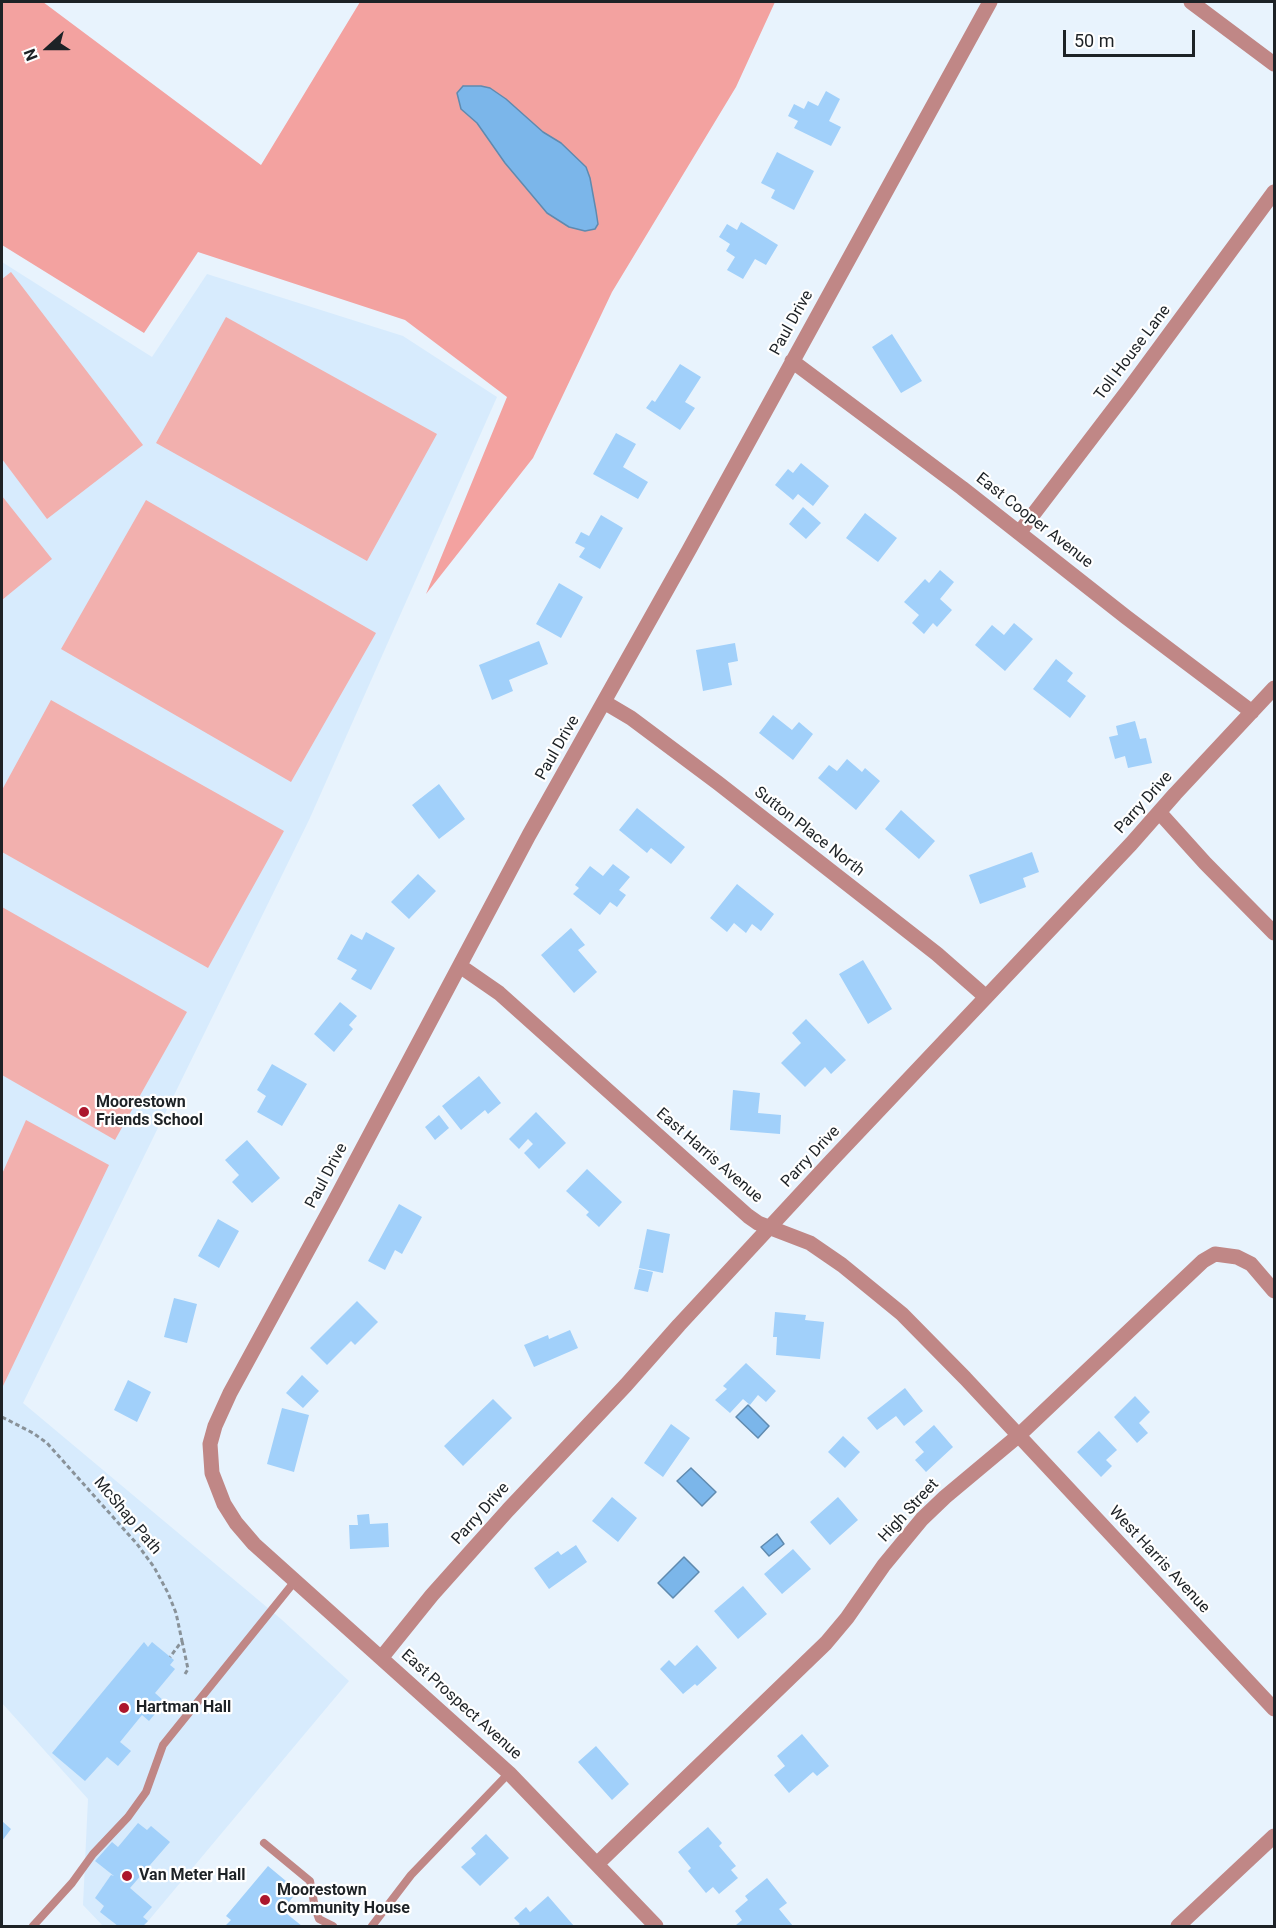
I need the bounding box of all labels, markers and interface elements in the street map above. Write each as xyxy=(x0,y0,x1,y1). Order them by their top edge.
north arrow xyxy=(18,18,78,78)
scale bar xyxy=(1066,18,1198,56)
text: 50 m xyxy=(1074,30,1114,51)
text: N xyxy=(20,46,42,63)
street label: Paul Drive xyxy=(766,287,818,359)
street label: Toll House Lane xyxy=(1091,302,1175,404)
street label: East Cooper Avenue xyxy=(972,469,1096,573)
street label: Paul Drive xyxy=(532,712,584,784)
street label: Parry Drive xyxy=(1111,768,1177,838)
street label: Sutton Place North xyxy=(750,783,868,881)
place label: Moorestown Friends School xyxy=(96,1093,203,1131)
marker: Moorestown Friends School xyxy=(77,1105,91,1119)
street label: East Harris Avenue xyxy=(652,1105,766,1207)
street label: Parry Drive xyxy=(778,1122,844,1192)
street label: Paul Drive xyxy=(302,1140,352,1212)
street label: McShap Path xyxy=(89,1473,165,1559)
street label: High Street xyxy=(875,1475,943,1547)
street label: Parry Drive xyxy=(448,1479,514,1549)
street label: West Harris Avenue xyxy=(1104,1503,1214,1617)
street label: East Prospect Avenue xyxy=(397,1646,525,1764)
place label: Hartman Hall xyxy=(136,1698,231,1718)
marker: Hartman Hall xyxy=(117,1701,131,1715)
place label: Van Meter Hall xyxy=(139,1866,245,1886)
marker: Van Meter Hall xyxy=(120,1869,134,1883)
place label: Moorestown Community House xyxy=(277,1881,410,1919)
marker: Moorestown Community House xyxy=(258,1893,272,1907)

